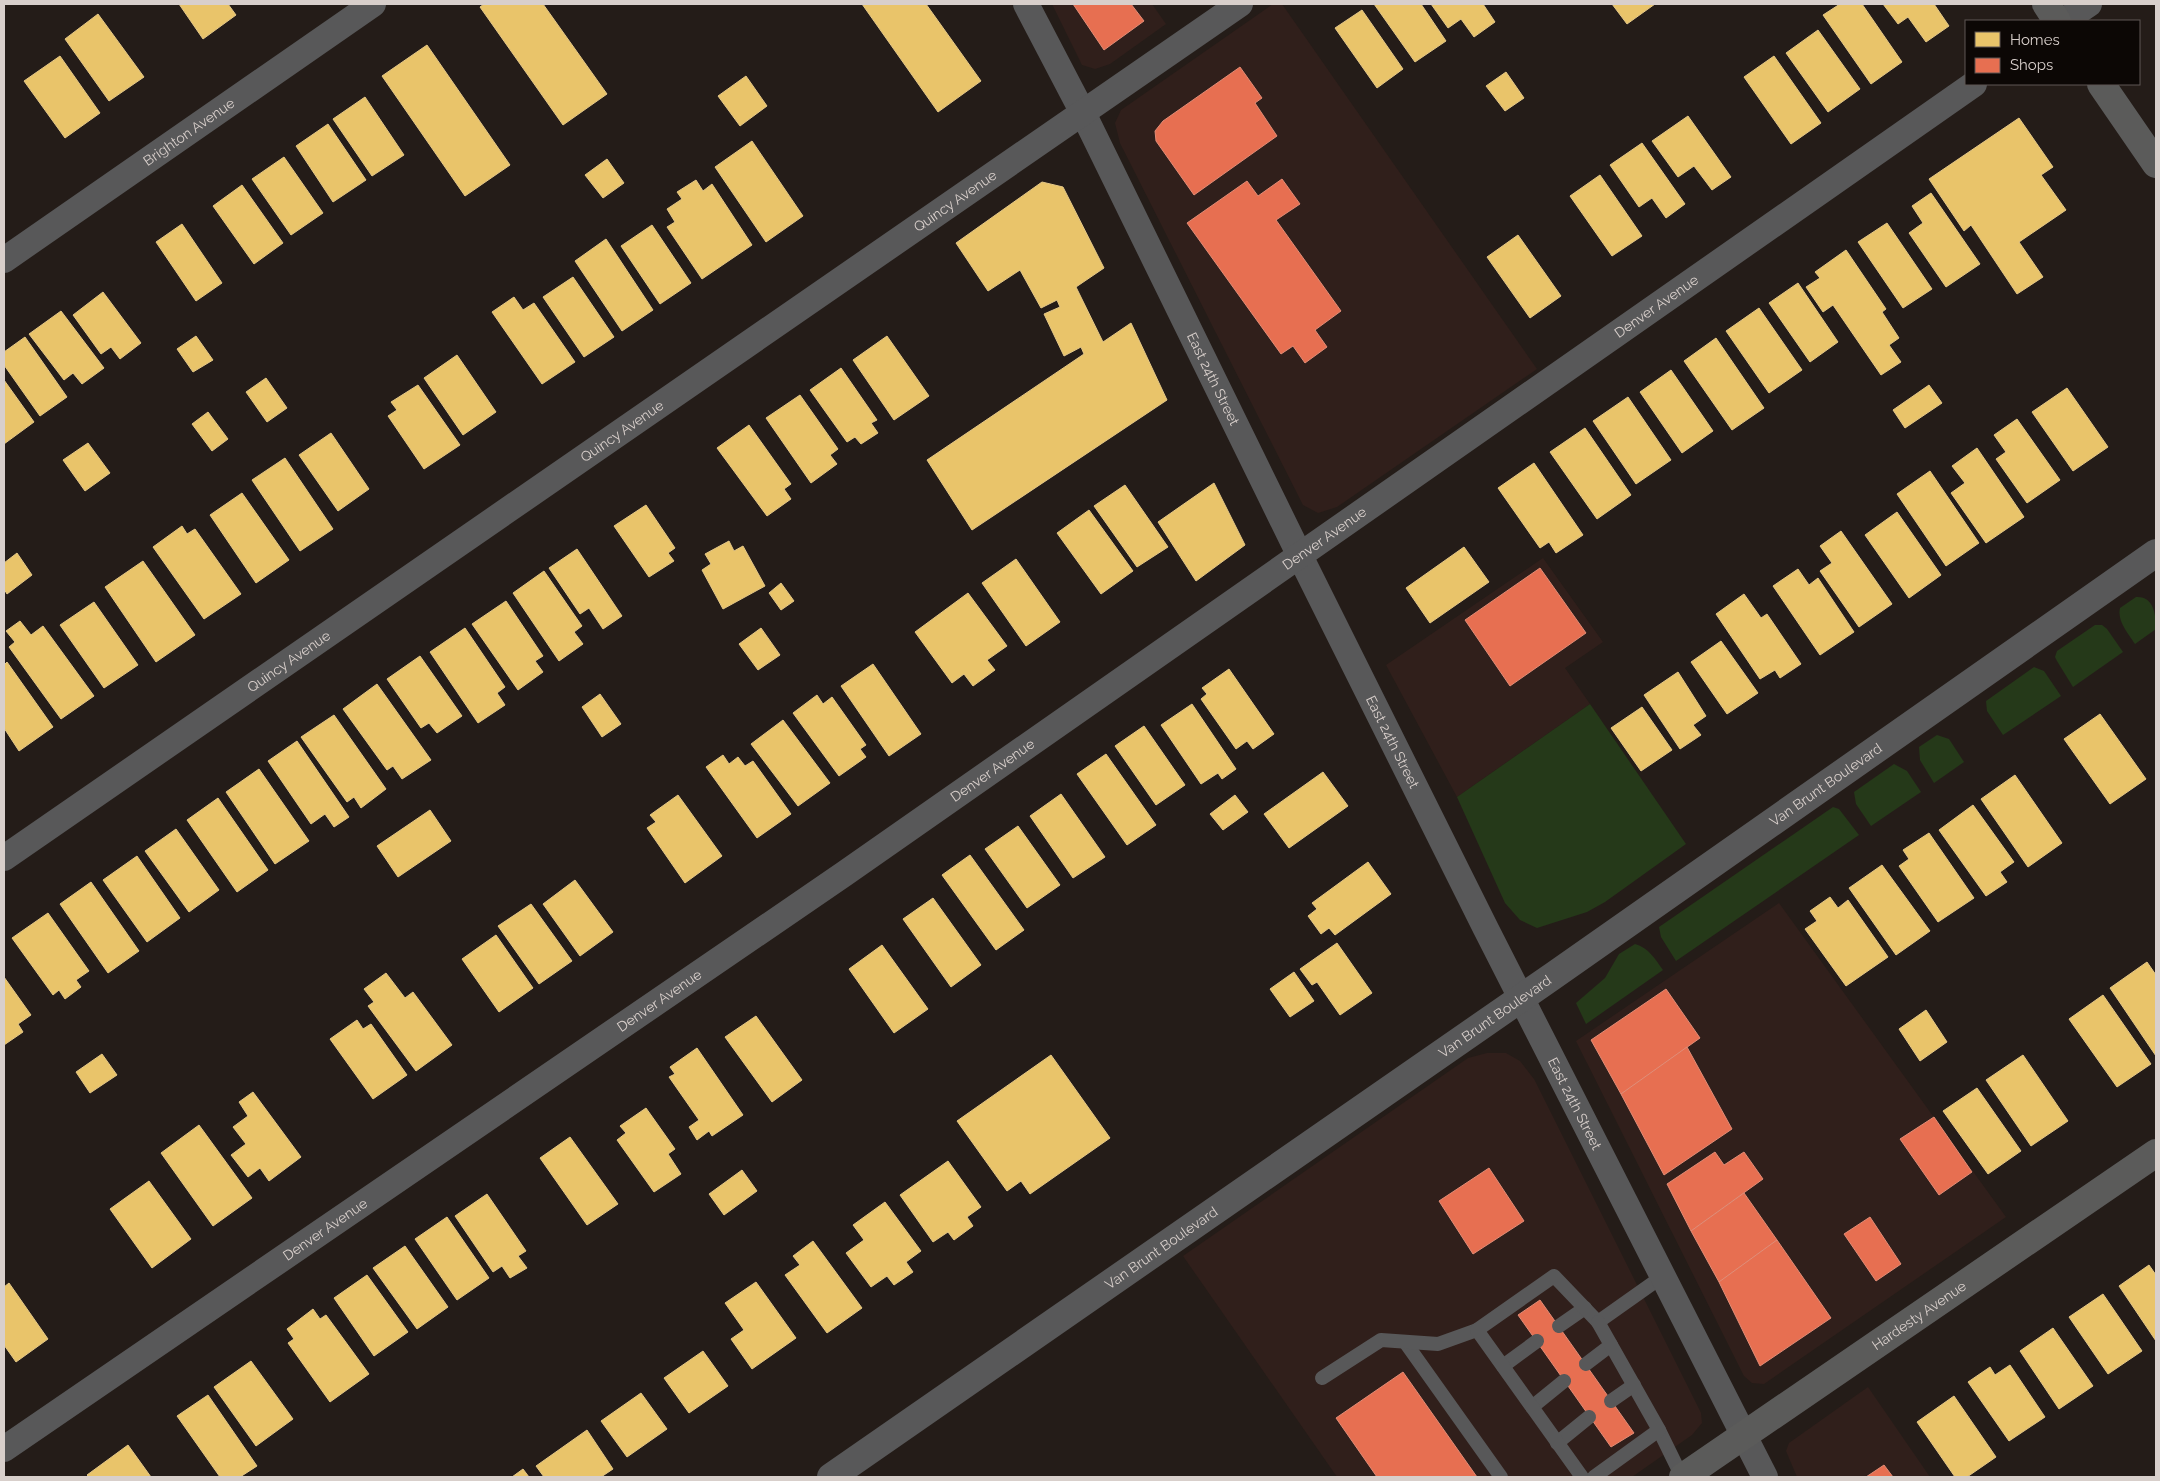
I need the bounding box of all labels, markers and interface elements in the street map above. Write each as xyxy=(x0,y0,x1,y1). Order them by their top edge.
legend xyxy=(1965,20,2140,85)
text: Homes xyxy=(2010,31,2060,49)
text: Shops xyxy=(2010,56,2053,74)
street label: Brighton Avenue xyxy=(140,95,238,169)
street label: Quincy Avenue xyxy=(911,167,1000,235)
street label: Denver Avenue xyxy=(1611,271,1701,341)
street label: East 24th Street xyxy=(1184,330,1243,428)
street label: Quincy Avenue xyxy=(577,397,666,465)
street label: Denver Avenue xyxy=(1279,503,1369,573)
street label: Quincy Avenue xyxy=(244,627,333,696)
street label: East 24th Street xyxy=(1363,693,1423,791)
street label: Denver Avenue xyxy=(947,735,1037,805)
street label: Van Brunt Boulevard xyxy=(1767,740,1885,829)
street label: Denver Avenue xyxy=(614,966,704,1035)
street label: Van Brunt Boulevard xyxy=(1436,972,1554,1061)
street label: East 24th Street xyxy=(1545,1055,1605,1153)
street label: Denver Avenue xyxy=(280,1195,370,1264)
street label: Van Brunt Boulevard xyxy=(1102,1203,1221,1292)
street label: Hardesty Avenue xyxy=(1869,1278,1969,1353)

